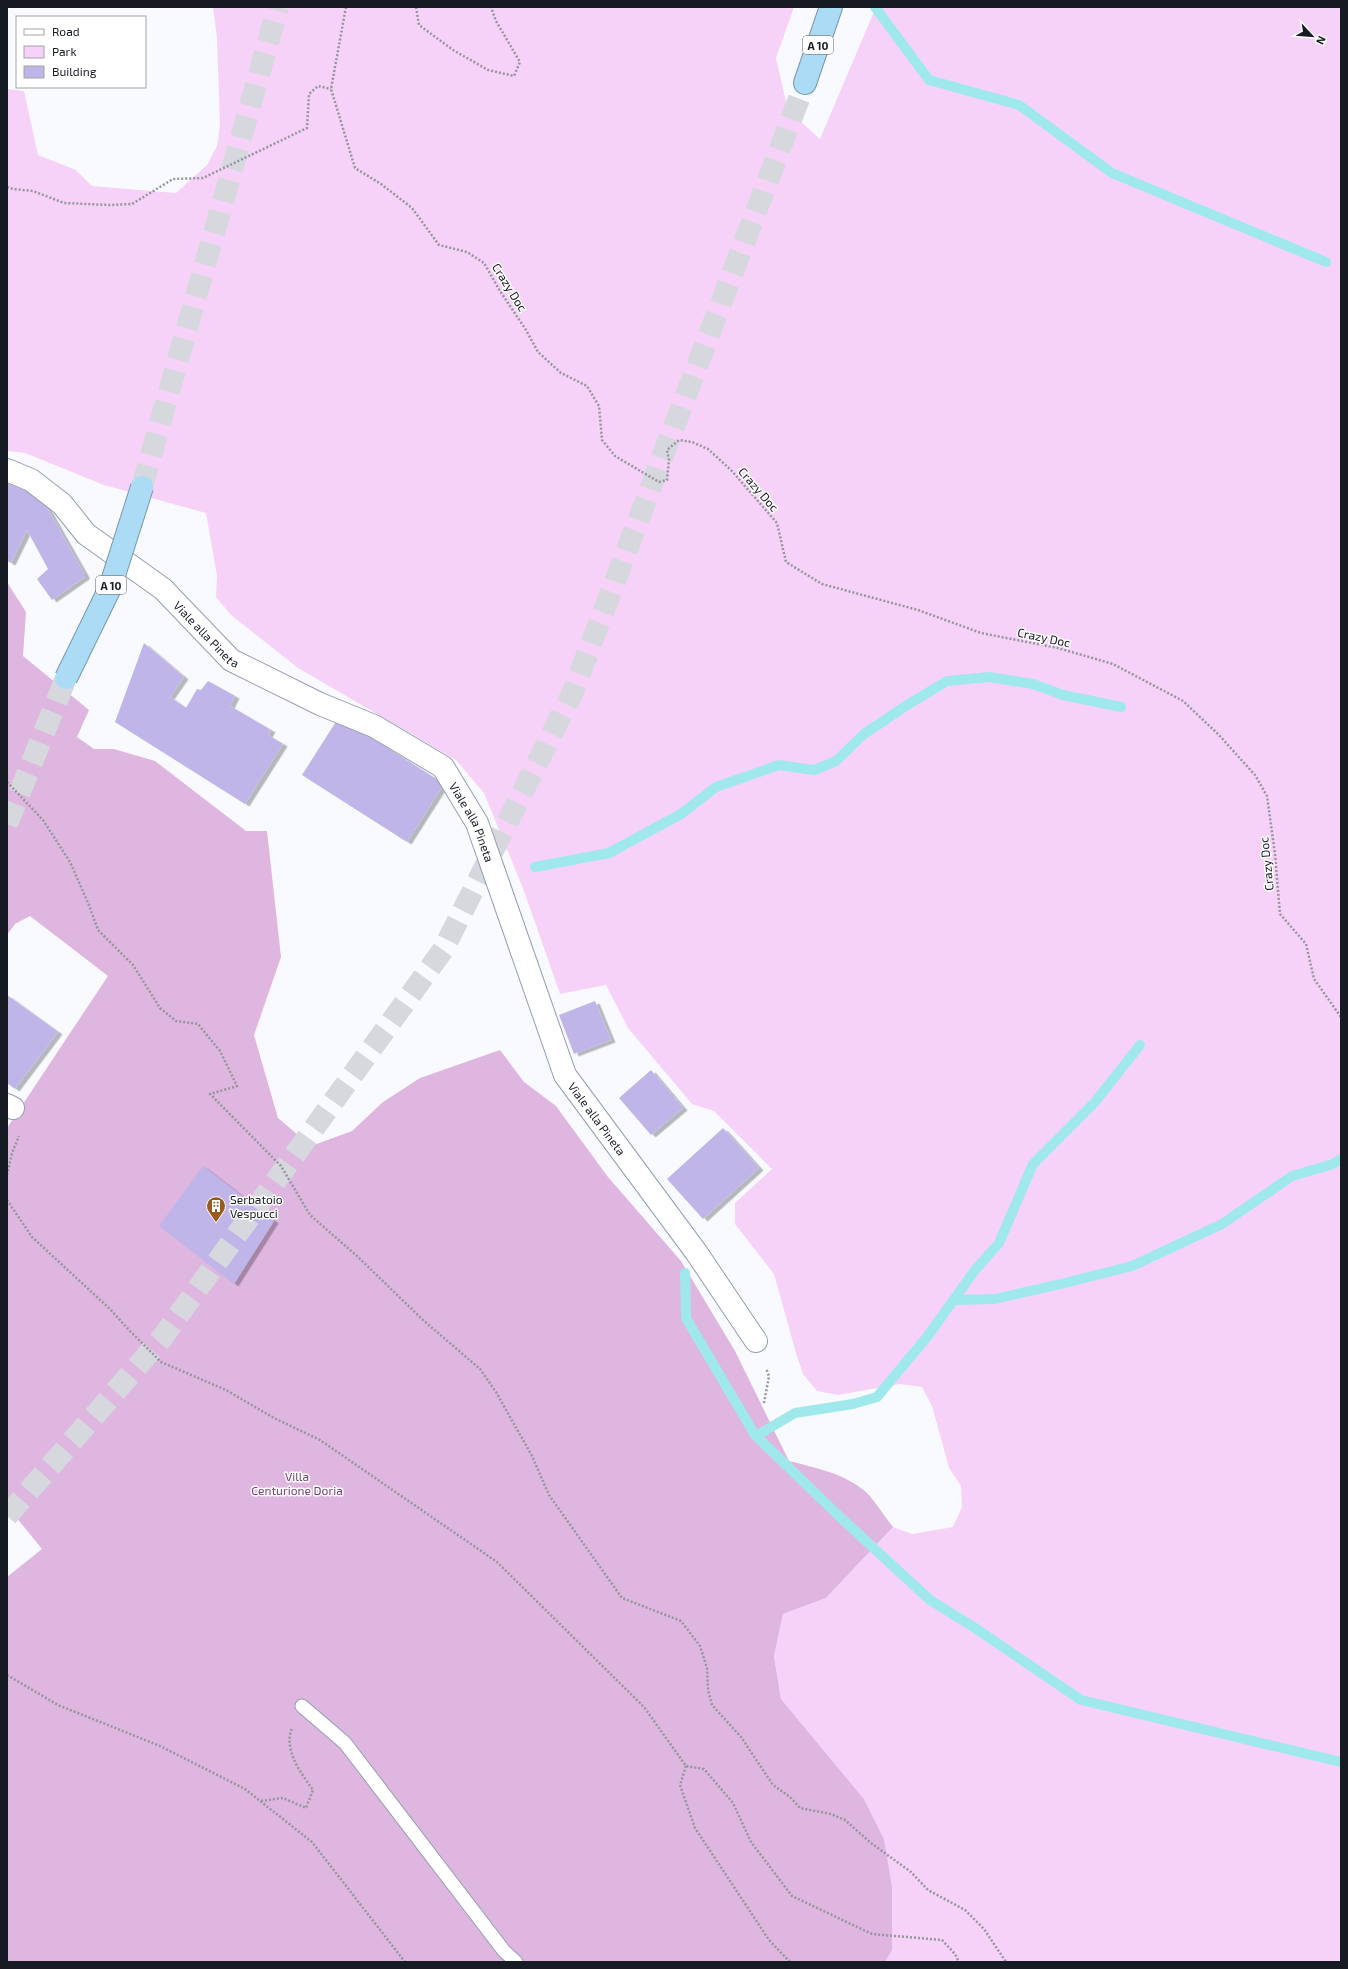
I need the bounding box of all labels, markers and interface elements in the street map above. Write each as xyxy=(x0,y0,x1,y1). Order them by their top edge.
legend xyxy=(16,16,146,88)
north arrow xyxy=(1292,16,1332,56)
text: Road xyxy=(52,24,80,38)
text: N xyxy=(1314,34,1329,47)
road number: A 10 xyxy=(803,36,833,54)
text: Park xyxy=(52,44,77,58)
text: Building xyxy=(52,64,97,78)
street label: Crazy Doc xyxy=(490,260,530,314)
street label: Crazy Doc xyxy=(736,464,782,514)
road number: A 10 xyxy=(96,576,126,594)
street label: Viale alla Pineta xyxy=(171,598,241,670)
street label: Crazy Doc xyxy=(1016,625,1072,649)
street label: Viale alla Pineta xyxy=(447,780,497,864)
street label: Crazy Doc xyxy=(1256,836,1276,891)
street label: Viale alla Pineta xyxy=(566,1079,629,1158)
place label: Serbatoio Vespucci xyxy=(230,1192,283,1220)
building icon: Serbatoio Vespucci xyxy=(205,1195,227,1223)
park label: Villa Centurione Doria xyxy=(251,1469,343,1497)

